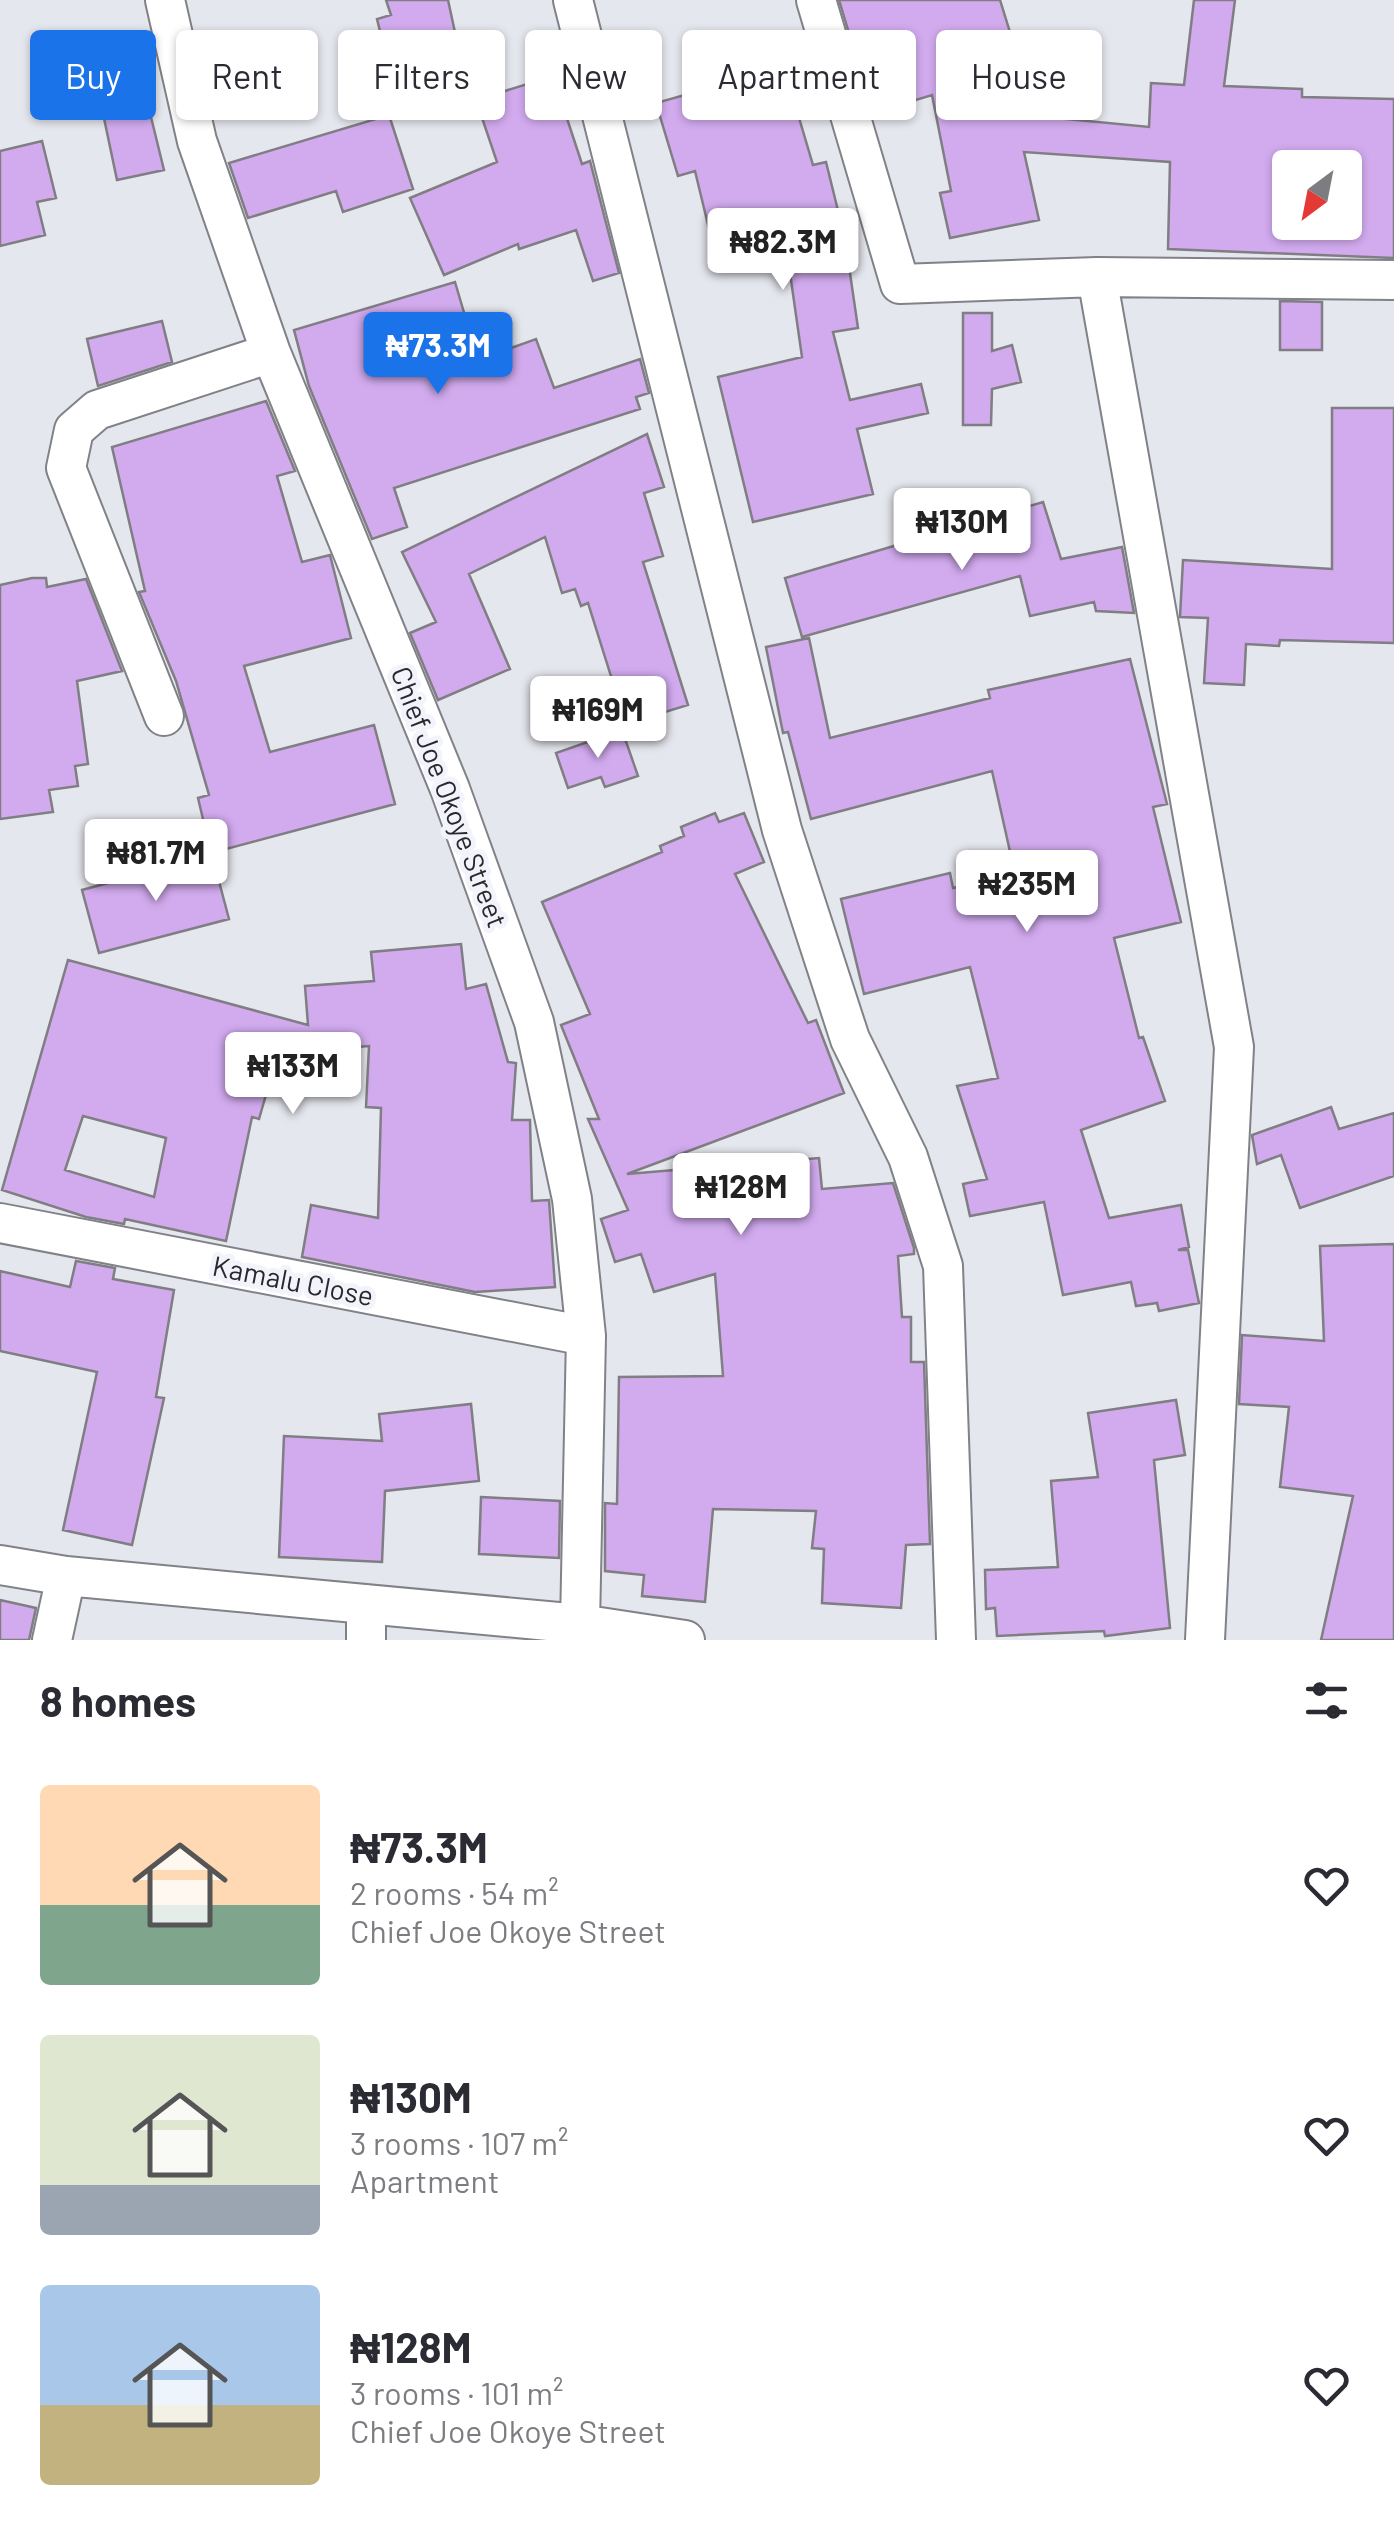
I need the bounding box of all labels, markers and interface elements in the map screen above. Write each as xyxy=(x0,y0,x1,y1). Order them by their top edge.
chip: Buy xyxy=(30,30,156,120)
chip: Rent xyxy=(176,30,318,120)
chip: Filters xyxy=(338,30,505,120)
chip: New xyxy=(525,30,662,120)
chip: Apartment xyxy=(682,30,916,120)
chip: House xyxy=(936,30,1102,120)
north arrow xyxy=(1272,150,1362,240)
map controls xyxy=(1272,150,1362,240)
pin: ₦82.3M xyxy=(702,208,864,293)
text: ₦82.3M xyxy=(729,221,837,259)
pin: ₦73.3M xyxy=(357,312,519,397)
text: ₦73.3M xyxy=(385,325,491,363)
pin: ₦130M xyxy=(892,488,1032,573)
text: ₦130M xyxy=(916,501,1008,539)
street label: Chief Joe Okoye Street xyxy=(385,661,515,932)
pin: ₦169M xyxy=(528,676,668,761)
text: ₦169M xyxy=(552,689,644,727)
pin: ₦81.7M xyxy=(75,819,237,904)
text: ₦81.7M xyxy=(107,832,205,870)
pin: ₦235M xyxy=(957,850,1097,935)
text: ₦235M xyxy=(978,863,1076,901)
pin: ₦133M xyxy=(223,1032,363,1117)
text: ₦133M xyxy=(247,1045,339,1083)
pin: ₦128M xyxy=(671,1153,811,1238)
text: ₦128M xyxy=(695,1166,787,1204)
street label: Kamalu Close xyxy=(210,1248,376,1312)
icon: filters xyxy=(1299,1673,1354,1728)
text: 8 homes xyxy=(40,1675,196,1725)
text: ₦73.3M xyxy=(350,1821,488,1871)
icon: home xyxy=(120,1825,240,1945)
icon: heart xyxy=(1299,1858,1354,1913)
text: 2 rooms · 54 m² xyxy=(350,1873,559,1911)
text: Chief Joe Okoye Street xyxy=(350,1911,666,1949)
text: ₦130M xyxy=(350,2071,472,2121)
icon: home xyxy=(120,2075,240,2195)
icon: heart xyxy=(1299,2108,1354,2163)
text: 3 rooms · 107 m² xyxy=(350,2123,568,2161)
text: Apartment xyxy=(350,2161,499,2199)
text: ₦128M xyxy=(350,2321,471,2371)
icon: home xyxy=(120,2325,240,2445)
icon: heart xyxy=(1299,2358,1354,2413)
text: 3 rooms · 101 m² xyxy=(350,2373,564,2411)
text: Chief Joe Okoye Street xyxy=(350,2411,666,2449)

